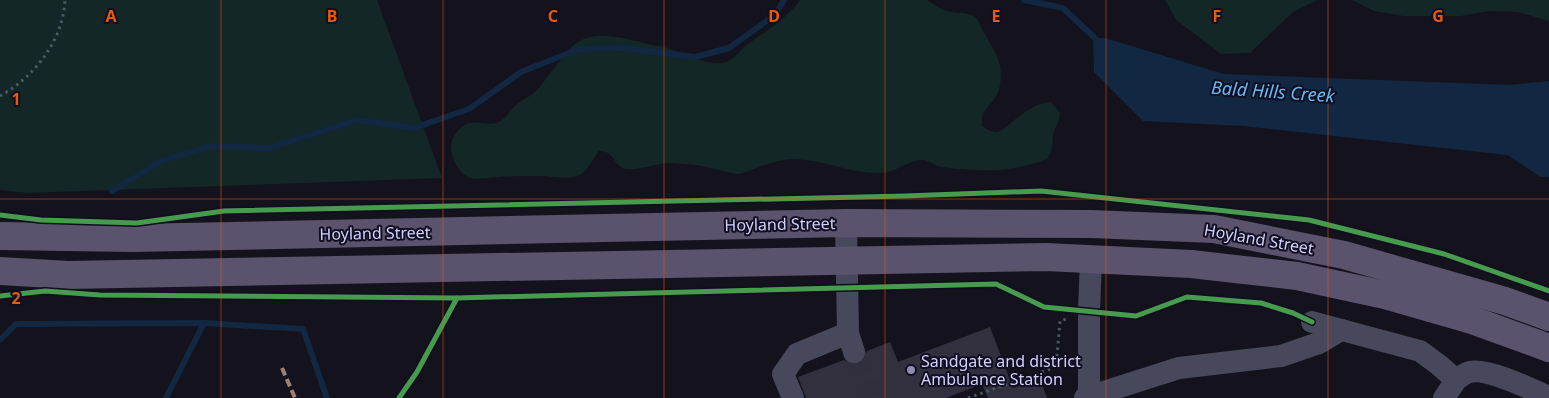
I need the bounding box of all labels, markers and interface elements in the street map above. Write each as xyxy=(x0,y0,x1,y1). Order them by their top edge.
text: A xyxy=(105,5,117,27)
text: B xyxy=(327,5,337,27)
text: C xyxy=(548,5,558,27)
text: D xyxy=(768,5,780,27)
text: E xyxy=(992,5,1001,27)
text: F xyxy=(1213,5,1221,27)
text: G xyxy=(1432,5,1444,27)
water label: Bald Hills Creek xyxy=(1210,75,1337,107)
text: 1 xyxy=(11,88,21,110)
street label: Hoyland Street xyxy=(724,212,836,236)
street label: Hoyland Street xyxy=(1202,219,1316,260)
street label: Hoyland Street xyxy=(319,221,431,245)
text: 2 xyxy=(11,287,21,309)
place label: Sandgate and district Ambulance Station xyxy=(921,350,1081,390)
marker: Sandgate and district Ambulance Station xyxy=(905,364,917,376)

